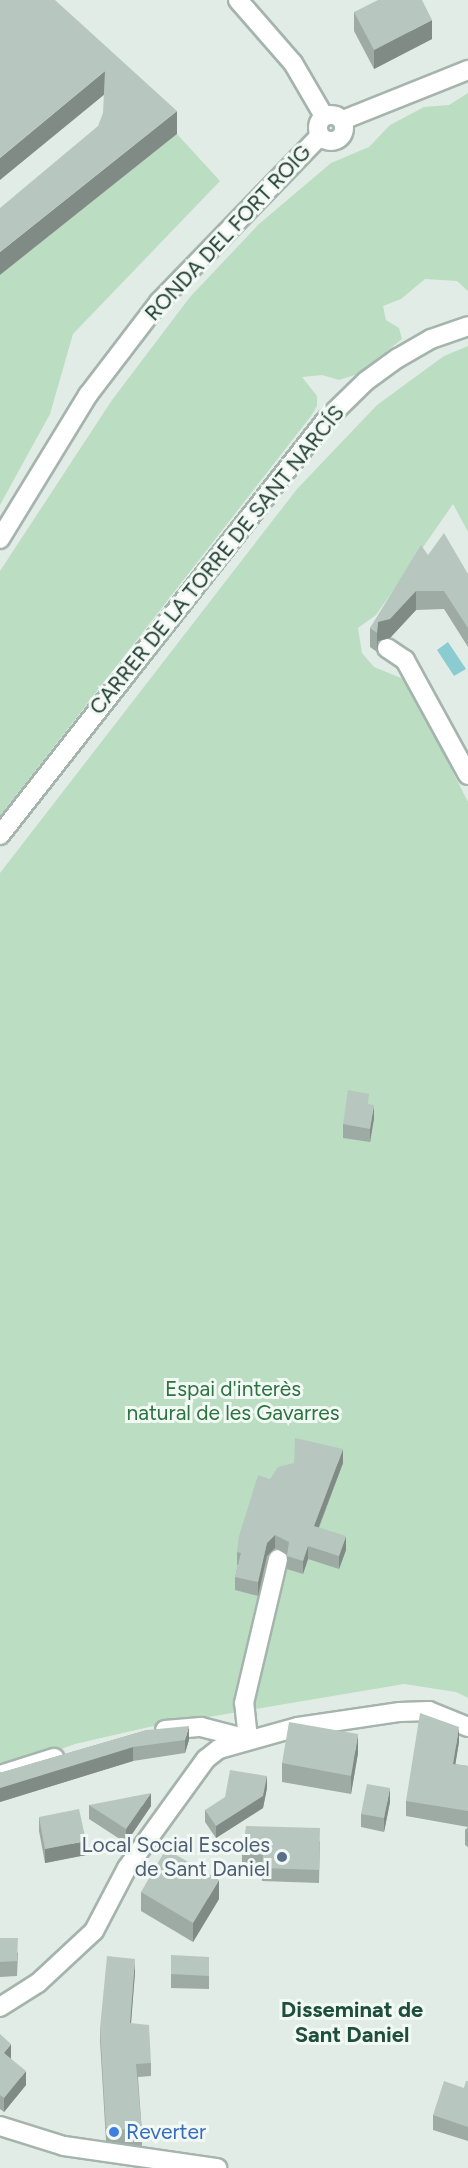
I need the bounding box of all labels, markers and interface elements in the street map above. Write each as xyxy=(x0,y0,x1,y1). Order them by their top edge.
street label: RONDA DEL FORT ROIG xyxy=(140,140,316,326)
street label: CARRER DE LA TORRE DE SANT NARCÍS xyxy=(84,400,350,720)
park label: Espai d'interès natural de les Gavarres xyxy=(126,1376,340,1426)
place label: Local Social Escoles de Sant Daniel xyxy=(82,1832,270,1882)
marker: Local Social Escoles de Sant Daniel xyxy=(275,1850,289,1864)
district label: Disseminat de Sant Daniel xyxy=(281,1996,423,2048)
place label: Reverter xyxy=(126,2119,206,2145)
marker: Reverter xyxy=(107,2125,121,2139)

